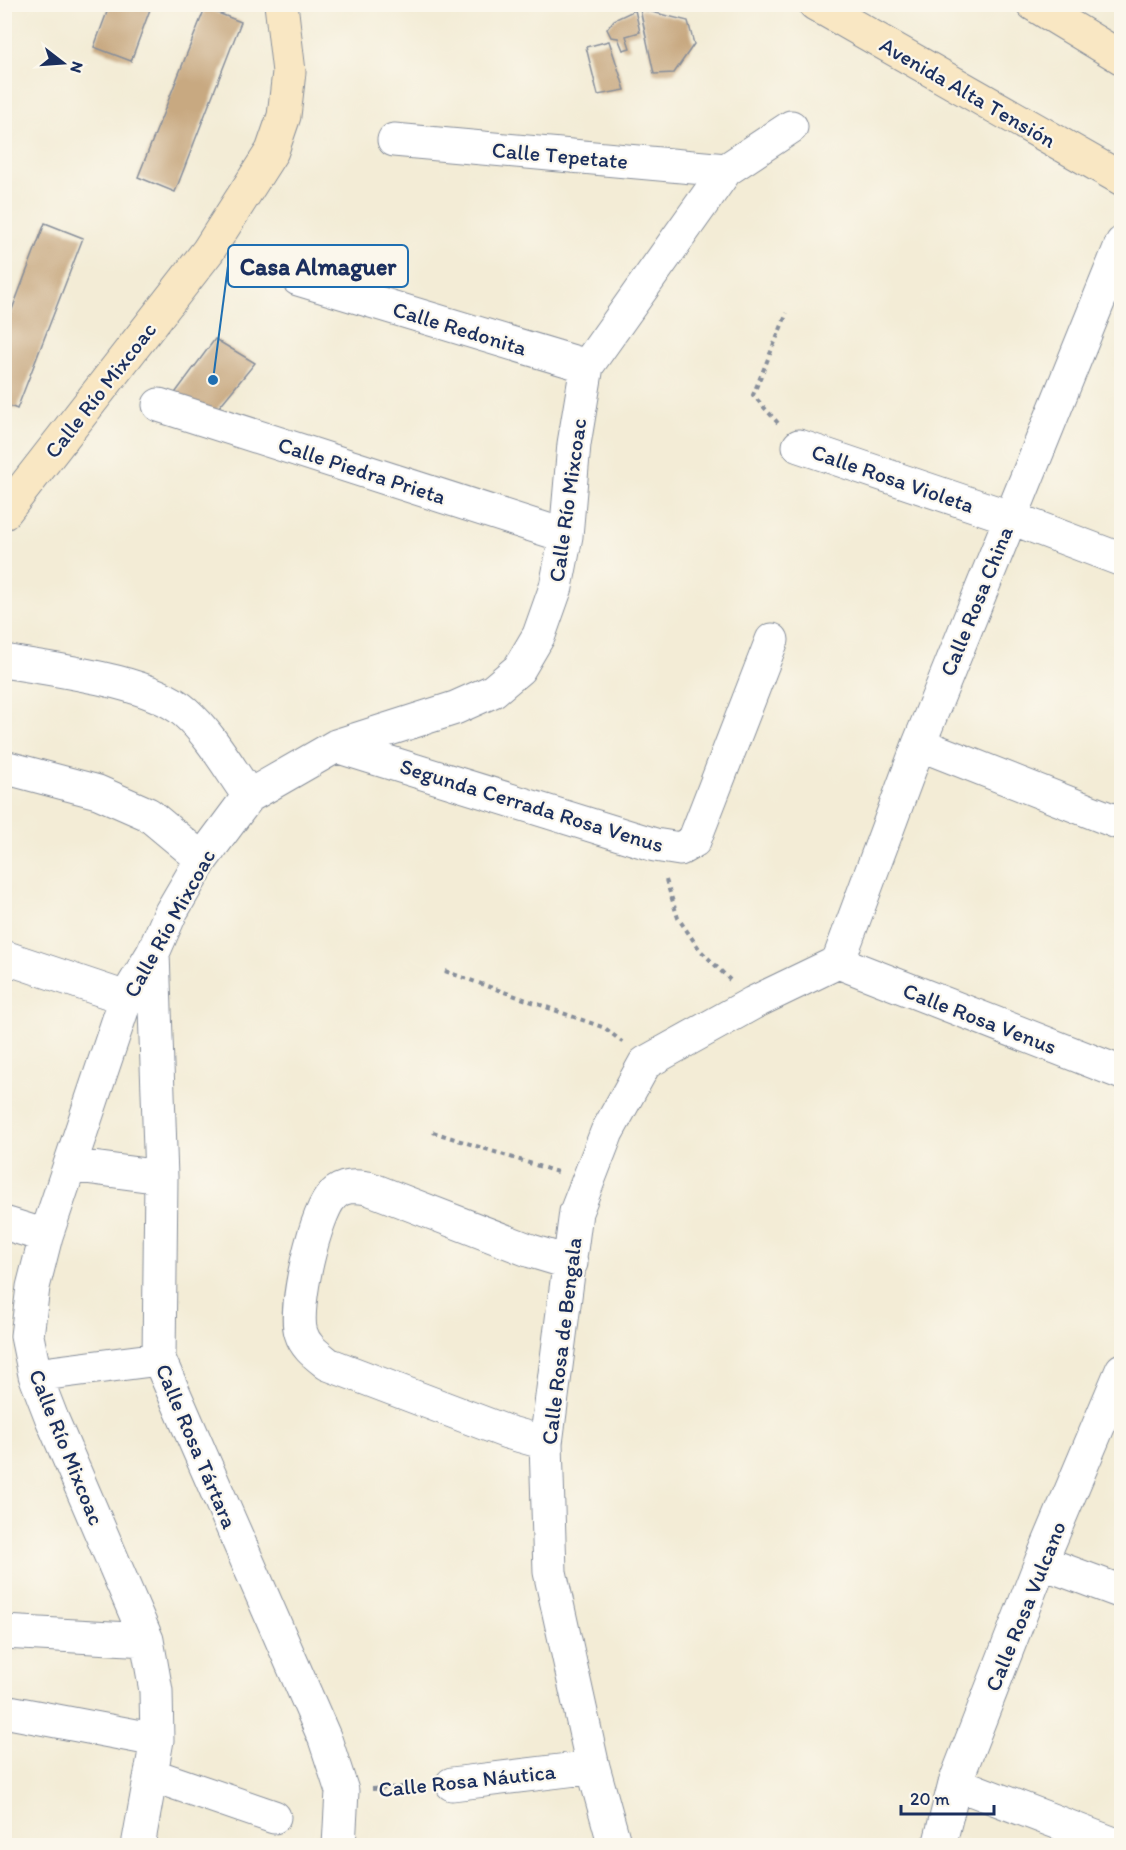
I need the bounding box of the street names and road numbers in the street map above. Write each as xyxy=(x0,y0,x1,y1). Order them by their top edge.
street label: Avenida Alta Tensión xyxy=(875,31,1061,154)
street label: Calle Tepetate xyxy=(491,136,629,175)
street label: Calle Redonita xyxy=(390,295,531,362)
street label: Calle Río Mixcoac xyxy=(39,317,162,464)
street label: Calle Río Mixcoac xyxy=(543,416,592,584)
street label: Calle Piedra Prieta xyxy=(275,431,449,510)
street label: Calle Rosa Violeta xyxy=(808,438,978,519)
street label: Calle Rosa China xyxy=(934,522,1019,680)
street label: Segunda Cerrada Rosa Venus xyxy=(397,752,667,859)
street label: Calle Río Mixcoac xyxy=(118,844,221,1002)
street label: Calle Rosa Venus xyxy=(899,977,1060,1060)
street label: Calle Rosa de Bengala xyxy=(535,1236,588,1446)
street label: Calle Rosa Tártara xyxy=(150,1360,244,1533)
street label: Calle Río Mixcoac xyxy=(23,1365,110,1529)
street label: Calle Rosa Vulcano xyxy=(979,1517,1072,1695)
street label: Calle Rosa Náutica xyxy=(377,1758,558,1803)

